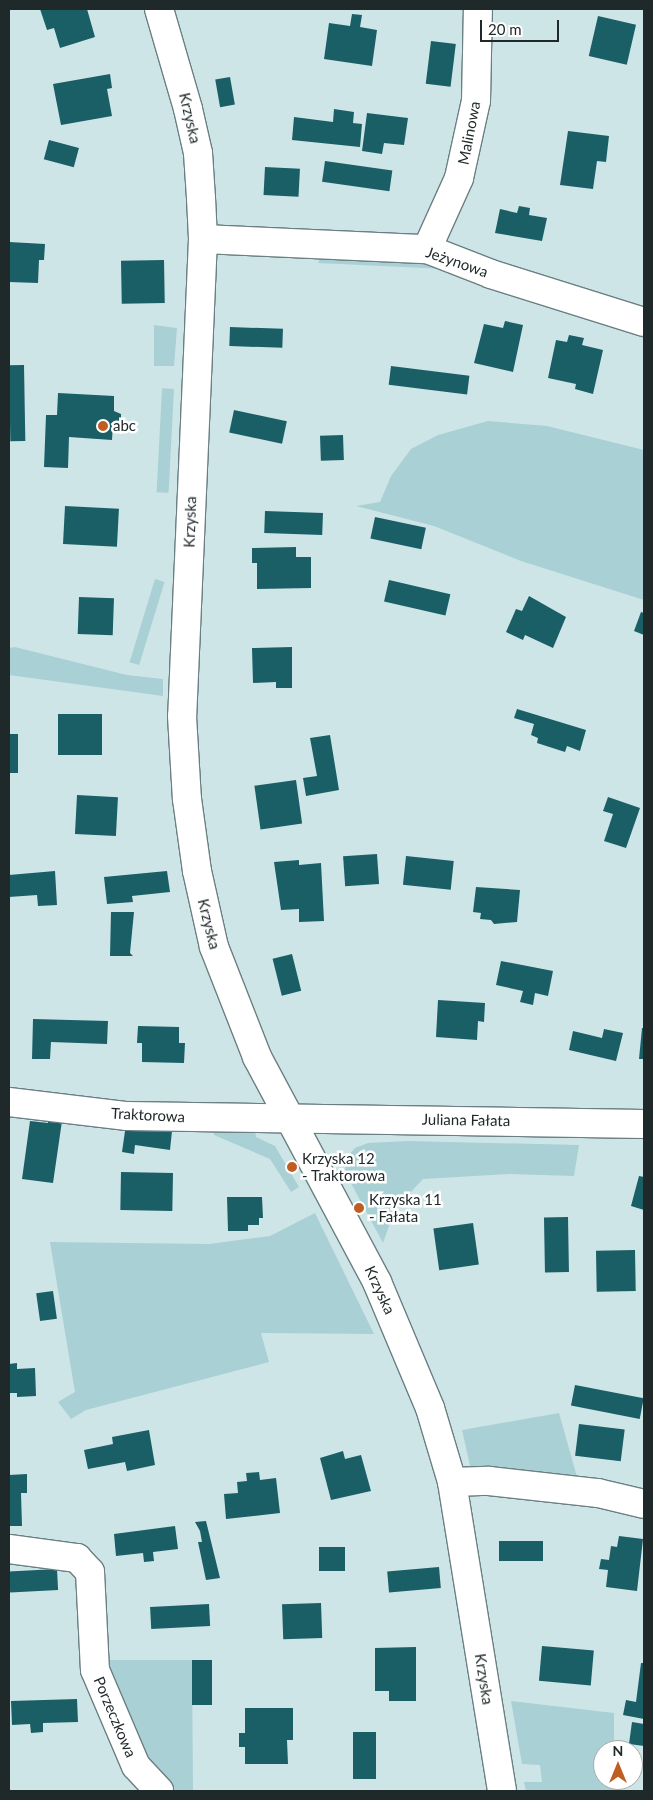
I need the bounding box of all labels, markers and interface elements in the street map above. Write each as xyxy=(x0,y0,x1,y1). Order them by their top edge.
scale bar xyxy=(483,10,562,42)
text: 20 m xyxy=(488,20,522,38)
street label: Krzyska xyxy=(175,91,205,145)
street label: Malinowa xyxy=(454,100,484,166)
street label: Jeżynowa xyxy=(424,243,490,281)
place label: abc xyxy=(113,417,136,435)
marker: abc xyxy=(97,420,109,432)
street label: Krzyska xyxy=(180,496,200,548)
street label: Krzyska xyxy=(194,897,224,951)
street label: Traktorowa xyxy=(110,1104,186,1126)
street label: Juliana Fałata xyxy=(422,1110,510,1130)
place label: Krzyska 12 - Traktorowa xyxy=(302,1149,386,1184)
marker: Krzyska 12 - Traktorowa xyxy=(286,1161,298,1173)
place label: Krzyska 11 - Fałata xyxy=(369,1190,442,1225)
marker: Krzyska 11 - Fałata xyxy=(353,1202,365,1214)
street label: Krzyska xyxy=(361,1263,399,1317)
street label: Krzyska xyxy=(471,1652,497,1706)
street label: Porzeczkowa xyxy=(90,1674,140,1760)
north arrow xyxy=(593,1740,643,1790)
text: N xyxy=(613,1742,623,1759)

